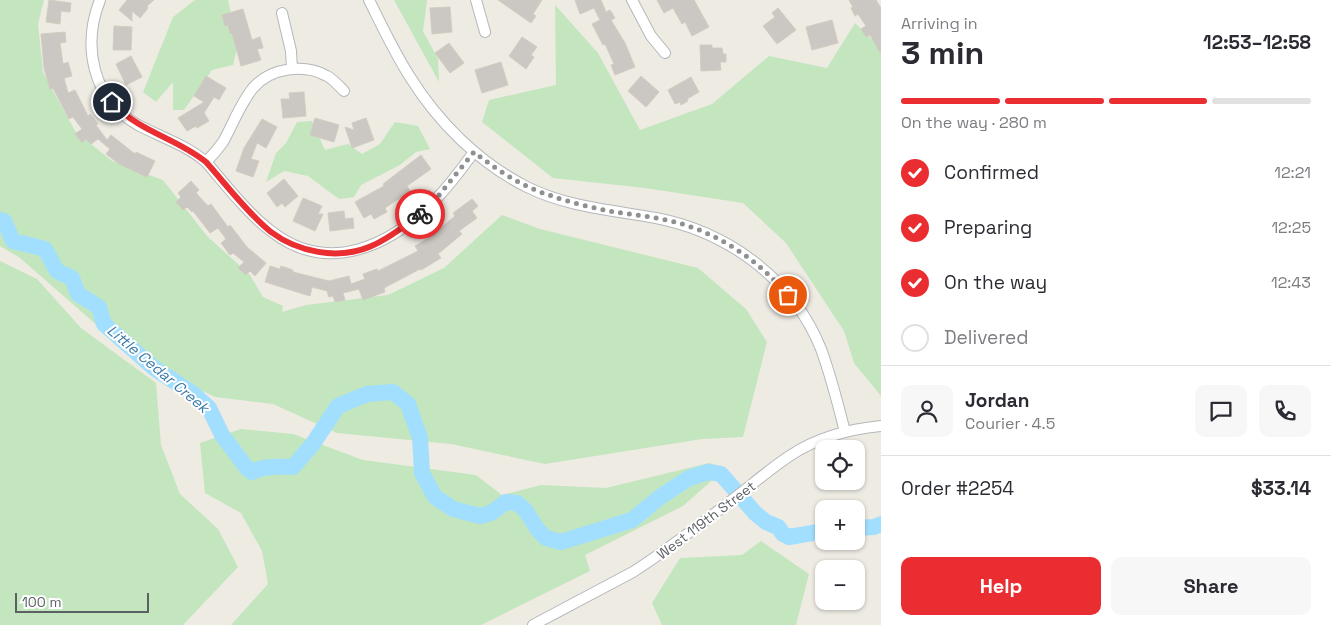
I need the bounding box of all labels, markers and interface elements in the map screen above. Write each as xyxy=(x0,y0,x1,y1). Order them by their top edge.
text: Arriving in xyxy=(901,13,978,34)
text: 12:53–12:58 xyxy=(1203,30,1311,55)
text: 3 min xyxy=(901,33,984,73)
pin xyxy=(91,81,133,123)
icon: home xyxy=(98,88,126,116)
text: On the way · 280 m xyxy=(901,112,1047,133)
icon: check xyxy=(901,159,929,187)
text: Confirmed xyxy=(944,160,1039,185)
text: 12:21 xyxy=(1274,162,1311,183)
courier xyxy=(395,189,445,239)
icon: bike xyxy=(406,200,434,228)
icon: check xyxy=(901,214,929,242)
text: Preparing xyxy=(944,215,1032,240)
text: 12:25 xyxy=(1271,217,1311,238)
icon: check xyxy=(901,269,929,297)
text: On the way xyxy=(944,270,1047,295)
text: 12:43 xyxy=(1271,272,1311,293)
pin xyxy=(767,274,809,316)
icon: bag xyxy=(774,281,802,309)
water label: Little Cedar Creek xyxy=(104,320,215,418)
text: Delivered xyxy=(944,325,1029,350)
button: person xyxy=(901,385,953,437)
button: chat xyxy=(1195,385,1247,437)
button: phone xyxy=(1259,385,1311,437)
text: Jordan xyxy=(965,388,1030,413)
text: Courier · 4.5 xyxy=(965,413,1055,434)
map controls xyxy=(815,440,865,610)
button: locate xyxy=(815,440,865,490)
text: Order #2254 xyxy=(901,476,1014,501)
text: $33.14 xyxy=(1251,476,1311,501)
street label: West 119th Street xyxy=(653,477,759,563)
button: + xyxy=(815,500,865,550)
button: Help xyxy=(901,557,1101,615)
button: Share xyxy=(1111,557,1311,615)
button: − xyxy=(815,560,865,610)
scale bar xyxy=(15,590,149,613)
text: 100 m xyxy=(22,593,61,611)

